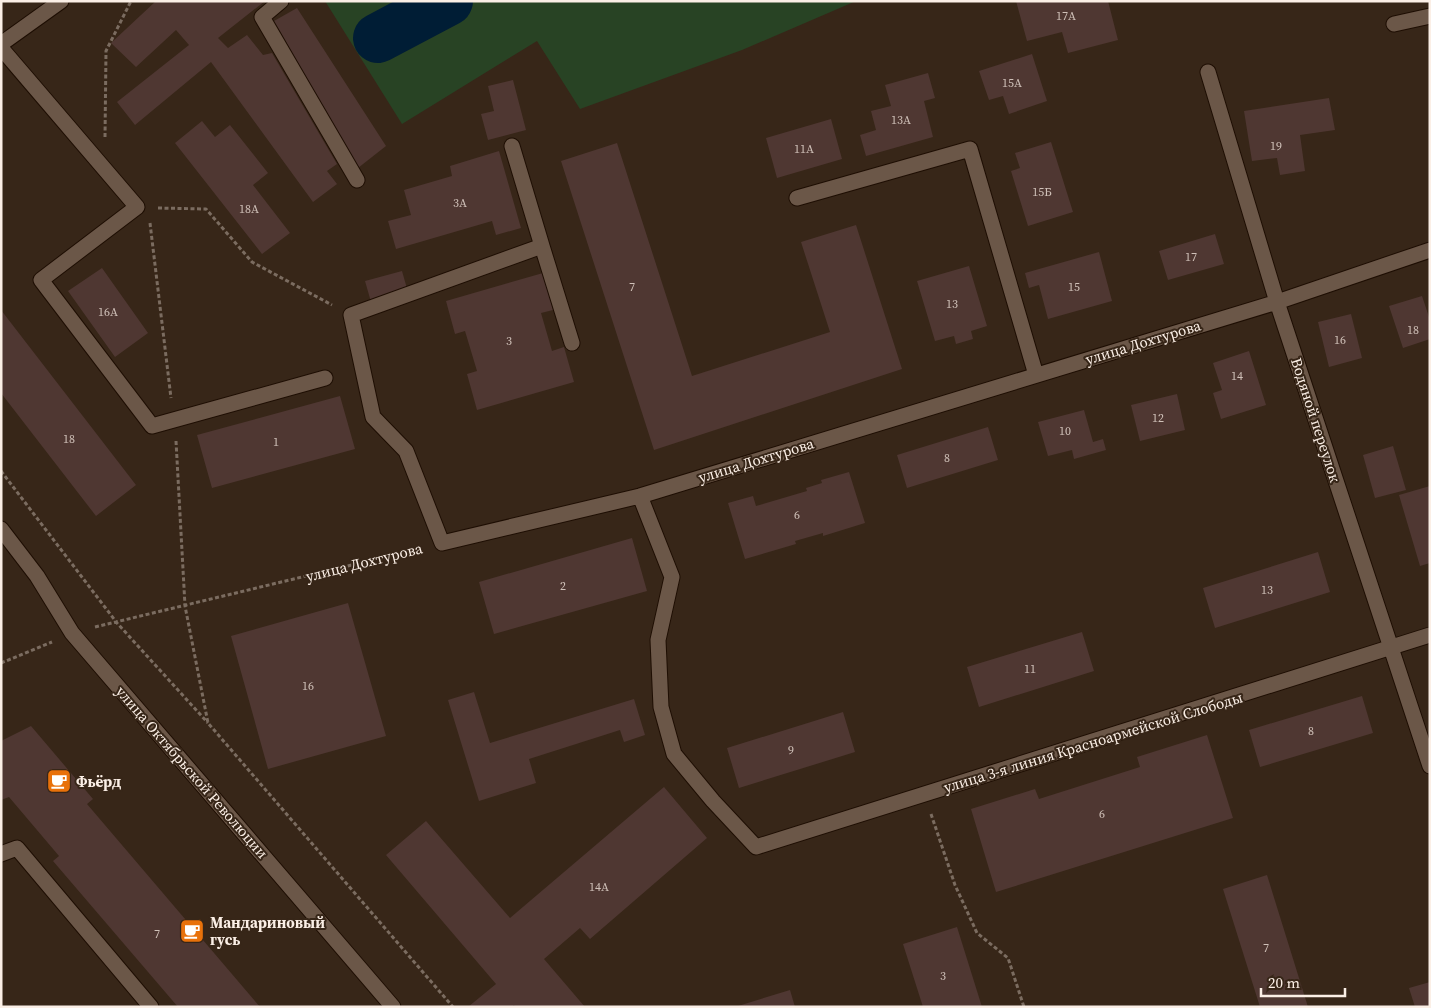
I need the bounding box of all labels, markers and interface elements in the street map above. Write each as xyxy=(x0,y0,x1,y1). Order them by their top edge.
house number: 17А xyxy=(1056,8,1076,24)
house number: 15А xyxy=(1002,75,1022,91)
house number: 13А xyxy=(891,112,911,128)
house number: 19 xyxy=(1270,138,1282,154)
house number: 11А xyxy=(794,141,814,157)
house number: 15Б xyxy=(1032,184,1052,200)
house number: 3А xyxy=(453,195,467,211)
house number: 18А xyxy=(239,201,259,217)
house number: 17 xyxy=(1185,249,1197,265)
house number: 7 xyxy=(629,279,635,295)
house number: 15 xyxy=(1068,279,1080,295)
house number: 13 xyxy=(946,296,958,312)
house number: 16А xyxy=(98,304,118,320)
street label: улица Дохтурова xyxy=(1083,314,1204,370)
house number: 18 xyxy=(1407,322,1419,338)
house number: 16 xyxy=(1334,332,1346,348)
house number: 3 xyxy=(506,333,512,349)
street label: Водяной переулок xyxy=(1286,355,1346,486)
house number: 14 xyxy=(1231,368,1243,384)
house number: 12 xyxy=(1152,410,1164,426)
house number: 10 xyxy=(1059,423,1071,439)
house number: 18 xyxy=(63,431,75,447)
street label: улица Дохтурова xyxy=(696,432,817,488)
house number: 1 xyxy=(273,434,279,450)
house number: 8 xyxy=(944,450,950,466)
house number: 6 xyxy=(794,507,800,523)
street label: улица Дохтурова xyxy=(303,537,425,587)
house number: 2 xyxy=(560,578,566,594)
house number: 13 xyxy=(1261,582,1273,598)
house number: 11 xyxy=(1024,661,1036,677)
house number: 16 xyxy=(302,678,314,694)
street label: улица Октябрьской Революции xyxy=(111,681,273,863)
street label: улица 3-я линия Красноармейской Слободы xyxy=(941,686,1245,798)
house number: 8 xyxy=(1308,723,1314,739)
house number: 9 xyxy=(788,742,794,758)
cafe icon: Фьёрд xyxy=(46,768,72,794)
place label: Фьёрд xyxy=(76,771,121,792)
house number: 6 xyxy=(1099,806,1105,822)
house number: 14А xyxy=(589,879,609,895)
place label: Мандариновый гусь xyxy=(210,912,325,950)
cafe icon: Мандариновый гусь xyxy=(179,918,205,944)
house number: 7 xyxy=(154,926,160,942)
house number: 7 xyxy=(1263,940,1269,956)
scale bar xyxy=(1261,966,1345,998)
house number: 3 xyxy=(940,968,946,984)
text: 20 m xyxy=(1268,972,1300,993)

